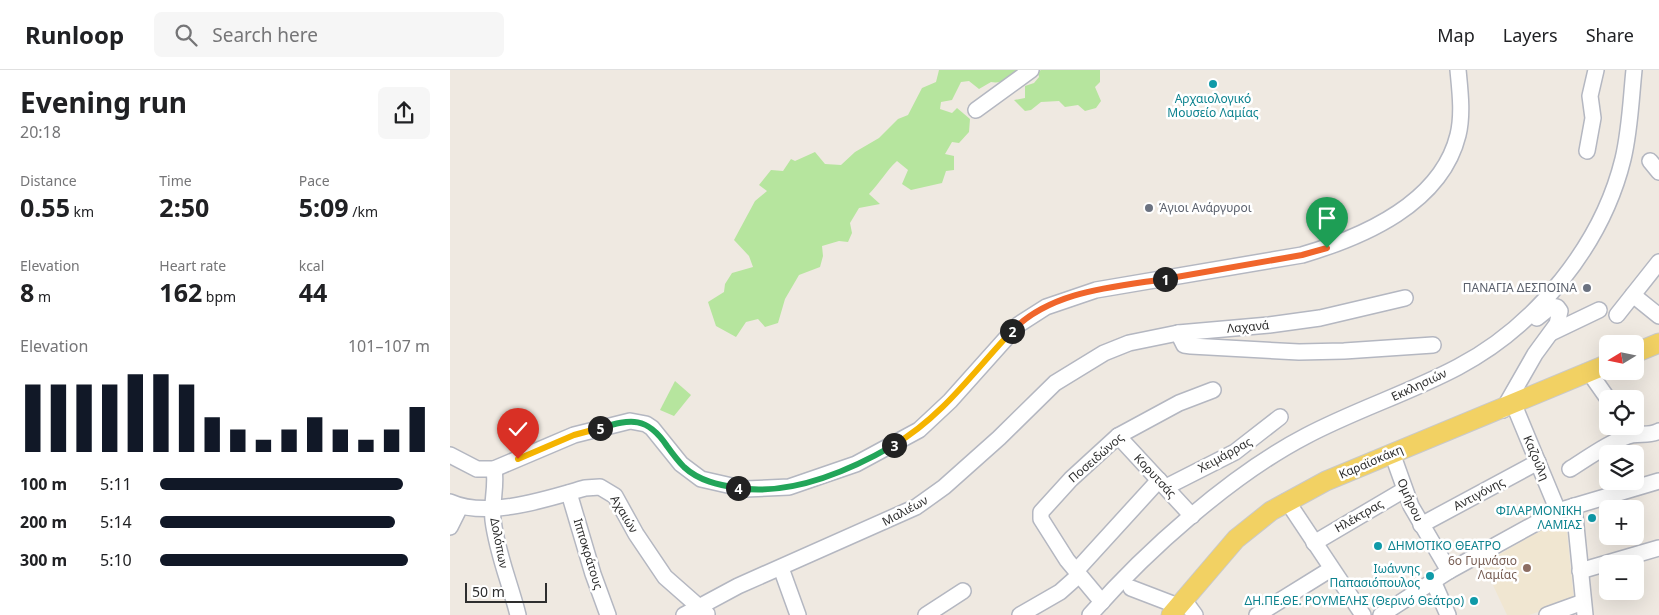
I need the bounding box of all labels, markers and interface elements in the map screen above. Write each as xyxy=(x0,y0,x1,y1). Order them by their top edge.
search box xyxy=(154,12,504,57)
text: Runloop xyxy=(25,18,124,51)
icon: search xyxy=(172,21,200,49)
text: Search here xyxy=(212,22,318,48)
text: Map xyxy=(1437,23,1475,47)
text: Layers xyxy=(1503,23,1558,47)
text: Share xyxy=(1586,23,1634,47)
marker: Αρχαιολογικό Μουσείο Λαμίας xyxy=(1207,78,1219,90)
text: Evening run xyxy=(20,83,187,121)
button: share xyxy=(378,87,430,139)
place label: Αρχαιολογικό Μουσείο Λαμίας xyxy=(1167,90,1259,121)
text: 20:18 xyxy=(20,121,61,143)
text: Distance xyxy=(20,171,77,190)
text: Time xyxy=(159,171,192,190)
text: Pace xyxy=(299,171,330,190)
text: 0.55 xyxy=(20,190,70,224)
text: 2:50 xyxy=(159,190,209,224)
text: 5:09 xyxy=(299,190,349,224)
pin xyxy=(1306,197,1348,248)
place label: Άγιοι Ανάργυροι xyxy=(1159,199,1252,216)
text: km xyxy=(70,202,94,221)
text: /km xyxy=(349,202,378,221)
marker: Άγιοι Ανάργυροι xyxy=(1143,202,1155,214)
icon: arrive xyxy=(1313,204,1341,232)
text: Elevation xyxy=(20,256,80,275)
text: Heart rate xyxy=(159,256,226,275)
text: kcal xyxy=(299,256,324,275)
pin: 1 xyxy=(1152,266,1178,292)
text: 1 xyxy=(1161,270,1170,289)
text: 8 xyxy=(20,275,34,309)
text: 162 xyxy=(159,275,202,309)
text: 44 xyxy=(299,275,327,309)
place label: ΠΑΝΑΓΙΑ ΔΕΣΠΟΙΝΑ xyxy=(1463,279,1577,296)
marker: ΠΑΝΑΓΙΑ ΔΕΣΠΟΙΝΑ xyxy=(1581,282,1593,294)
text: m xyxy=(34,287,51,306)
text: bpm xyxy=(202,287,236,306)
street label: Λαχανά xyxy=(1226,316,1270,337)
pin: 2 xyxy=(1000,318,1024,344)
text: 2 xyxy=(1008,322,1017,341)
text: Elevation xyxy=(20,335,88,357)
text: 101–107 m xyxy=(348,335,430,357)
north arrow xyxy=(1599,335,1644,380)
map controls xyxy=(1599,335,1644,600)
street label: Εκκλησιών xyxy=(1388,364,1449,405)
button: locate xyxy=(1599,390,1644,435)
pin xyxy=(497,408,539,459)
icon: check xyxy=(504,415,532,443)
pin: 5 xyxy=(588,416,612,440)
text: 5 xyxy=(596,419,605,438)
street label: Ποσειδώνος xyxy=(1064,429,1127,486)
pin: 3 xyxy=(882,432,906,458)
street label: Χειμάρρας xyxy=(1195,433,1255,476)
street label: Καζούλη xyxy=(1519,433,1554,483)
text: 3 xyxy=(890,436,899,455)
street label: Καραϊσκάκη xyxy=(1336,440,1406,483)
button: layers xyxy=(1599,445,1644,490)
street label: Κορυτσάς xyxy=(1130,450,1180,502)
text: 100 m xyxy=(20,473,67,495)
text: 5:11 xyxy=(100,473,132,495)
street label: Αντιγόνης xyxy=(1450,473,1508,514)
street label: Ομήρου xyxy=(1393,475,1428,524)
pin: 4 xyxy=(726,476,750,500)
text: 4 xyxy=(734,479,743,498)
street label: Μαλιέων xyxy=(879,491,931,530)
street label: Αχαιών xyxy=(607,492,642,536)
street label: Ηλέκτρας xyxy=(1331,495,1386,536)
button: + xyxy=(1599,500,1644,545)
place label: ΦΙΛΑΡΜΟΝΙΚΗ ΛΑΜΙΑΣ xyxy=(1496,502,1582,533)
text: 200 m xyxy=(20,511,67,533)
text: 5:14 xyxy=(100,511,132,533)
marker: ΦΙΛΑΡΜΟΝΙΚΗ ΛΑΜΙΑΣ xyxy=(1586,512,1598,524)
street label: Δολόπων xyxy=(486,516,513,570)
street label: Ιπποκράτους xyxy=(570,516,607,592)
place label: ΔΗΜΟΤΙΚΟ ΘΕΑΤΡΟ xyxy=(1388,537,1501,554)
marker: ΔΗΜΟΤΙΚΟ ΘΕΑΤΡΟ xyxy=(1372,540,1384,552)
text: 300 m xyxy=(20,549,67,571)
text: 5:10 xyxy=(100,549,132,571)
place label: 6ο Γυμνάσιο Λαμίας xyxy=(1448,552,1517,583)
button: − xyxy=(1599,555,1644,600)
place label: Ιωάννης Παπασιόπουλος xyxy=(1330,560,1420,591)
marker: 6ο Γυμνάσιο Λαμίας xyxy=(1521,562,1533,574)
marker: Ιωάννης Παπασιόπουλος xyxy=(1424,570,1436,582)
scale bar xyxy=(465,580,548,603)
text: 50 m xyxy=(472,582,505,601)
place label: ΔΗ.ΠΕ.ΘΕ. ΡΟΥΜΕΛΗΣ (Θερινό Θεάτρο) xyxy=(1245,592,1464,609)
marker: ΔΗ.ΠΕ.ΘΕ. ΡΟΥΜΕΛΗΣ (Θερινό Θεάτρο) xyxy=(1468,595,1480,607)

